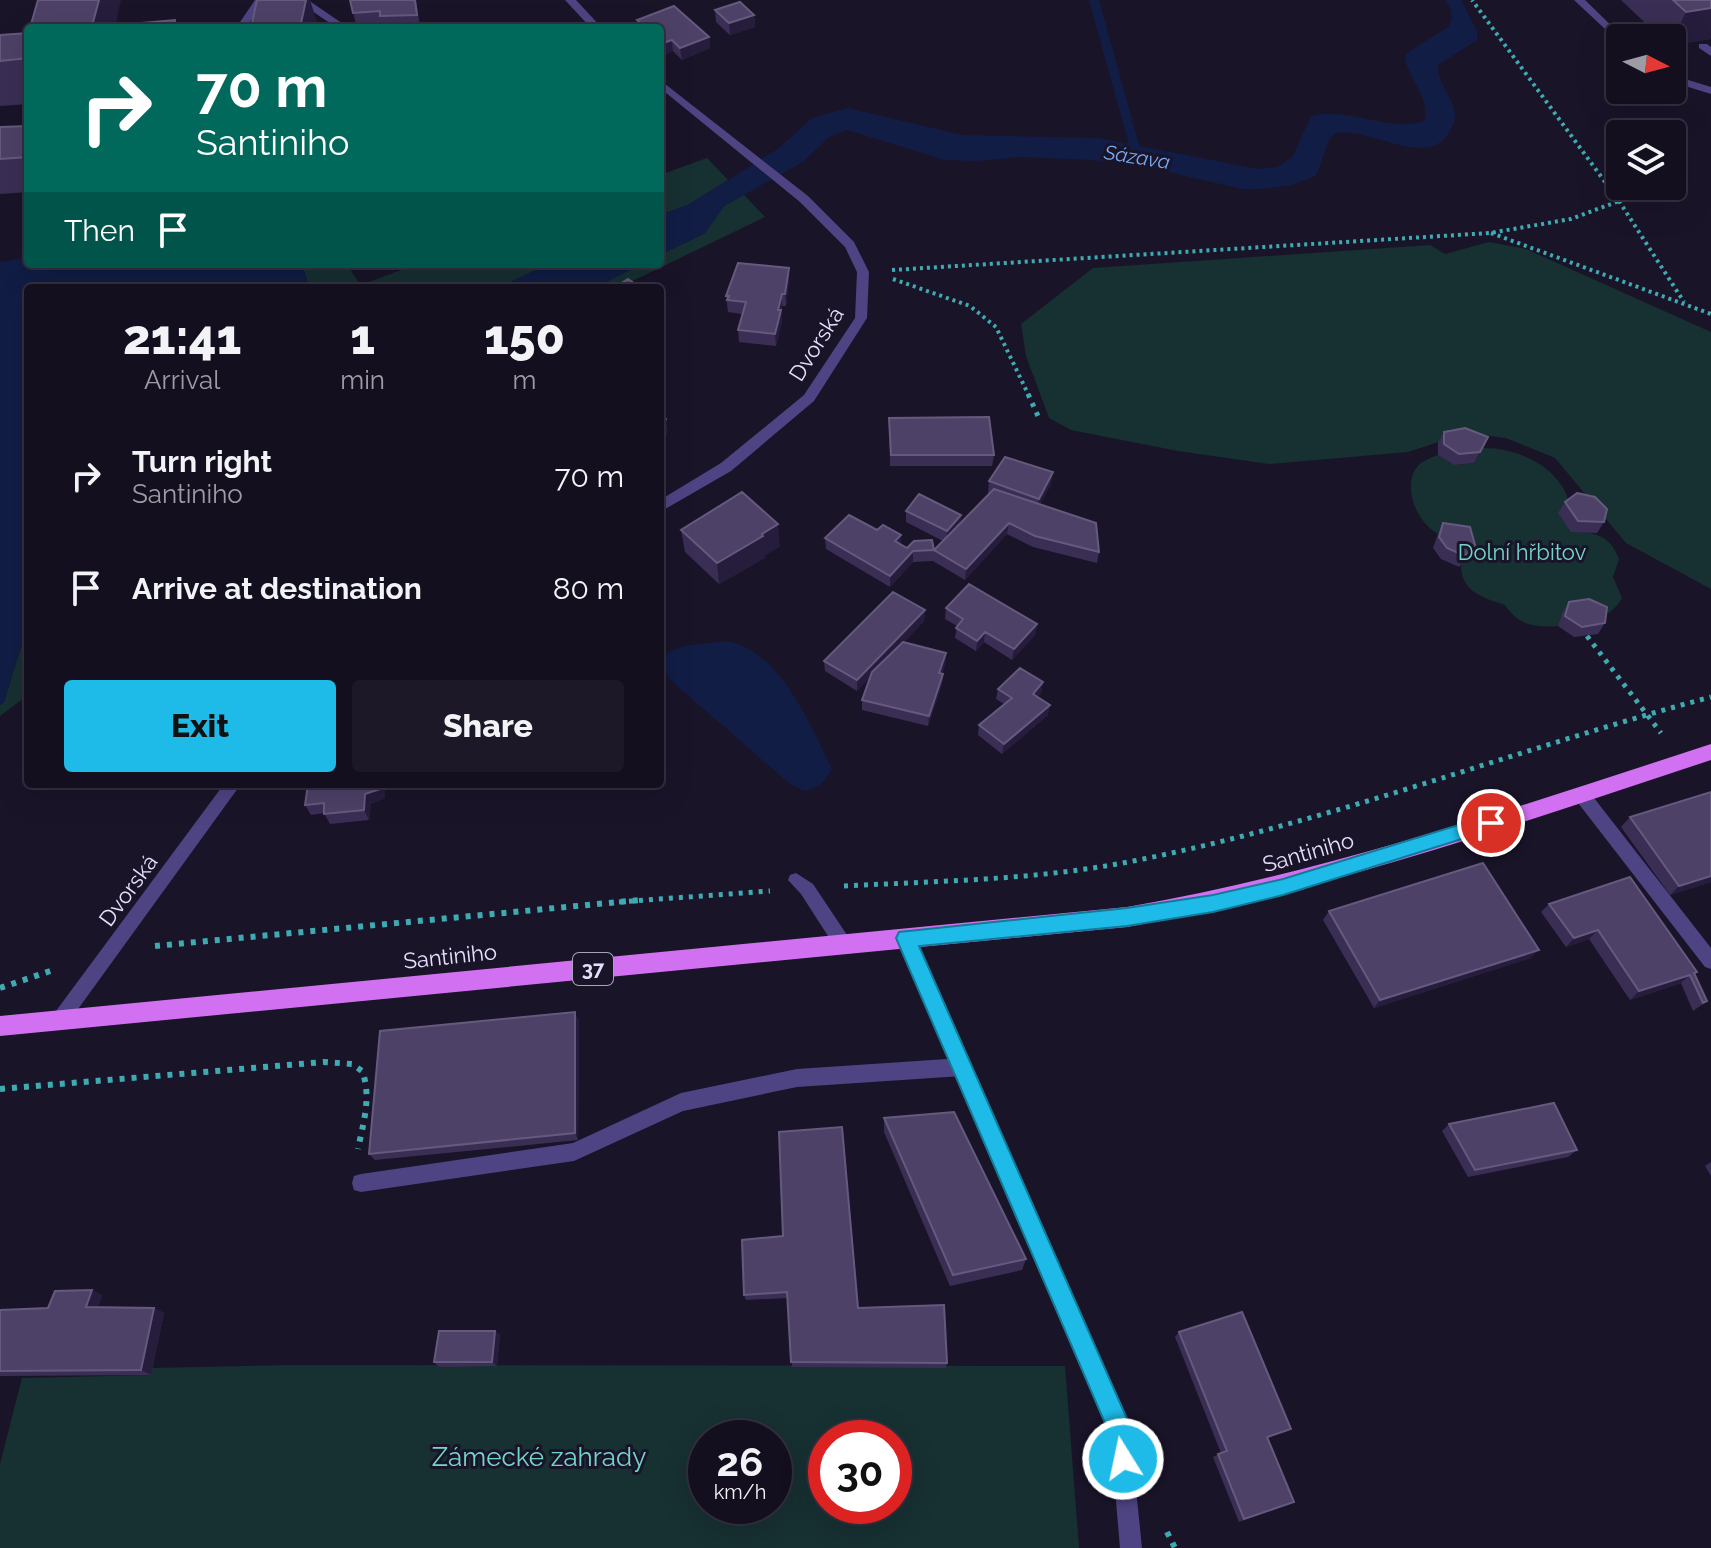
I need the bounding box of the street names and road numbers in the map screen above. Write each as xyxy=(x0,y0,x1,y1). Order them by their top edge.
street label: Dvorská xyxy=(783,302,849,386)
street label: Santiniho xyxy=(1259,827,1357,877)
street label: Dvorská xyxy=(93,849,163,931)
street label: Santiniho xyxy=(402,938,498,974)
road number: 37 xyxy=(573,953,613,985)

